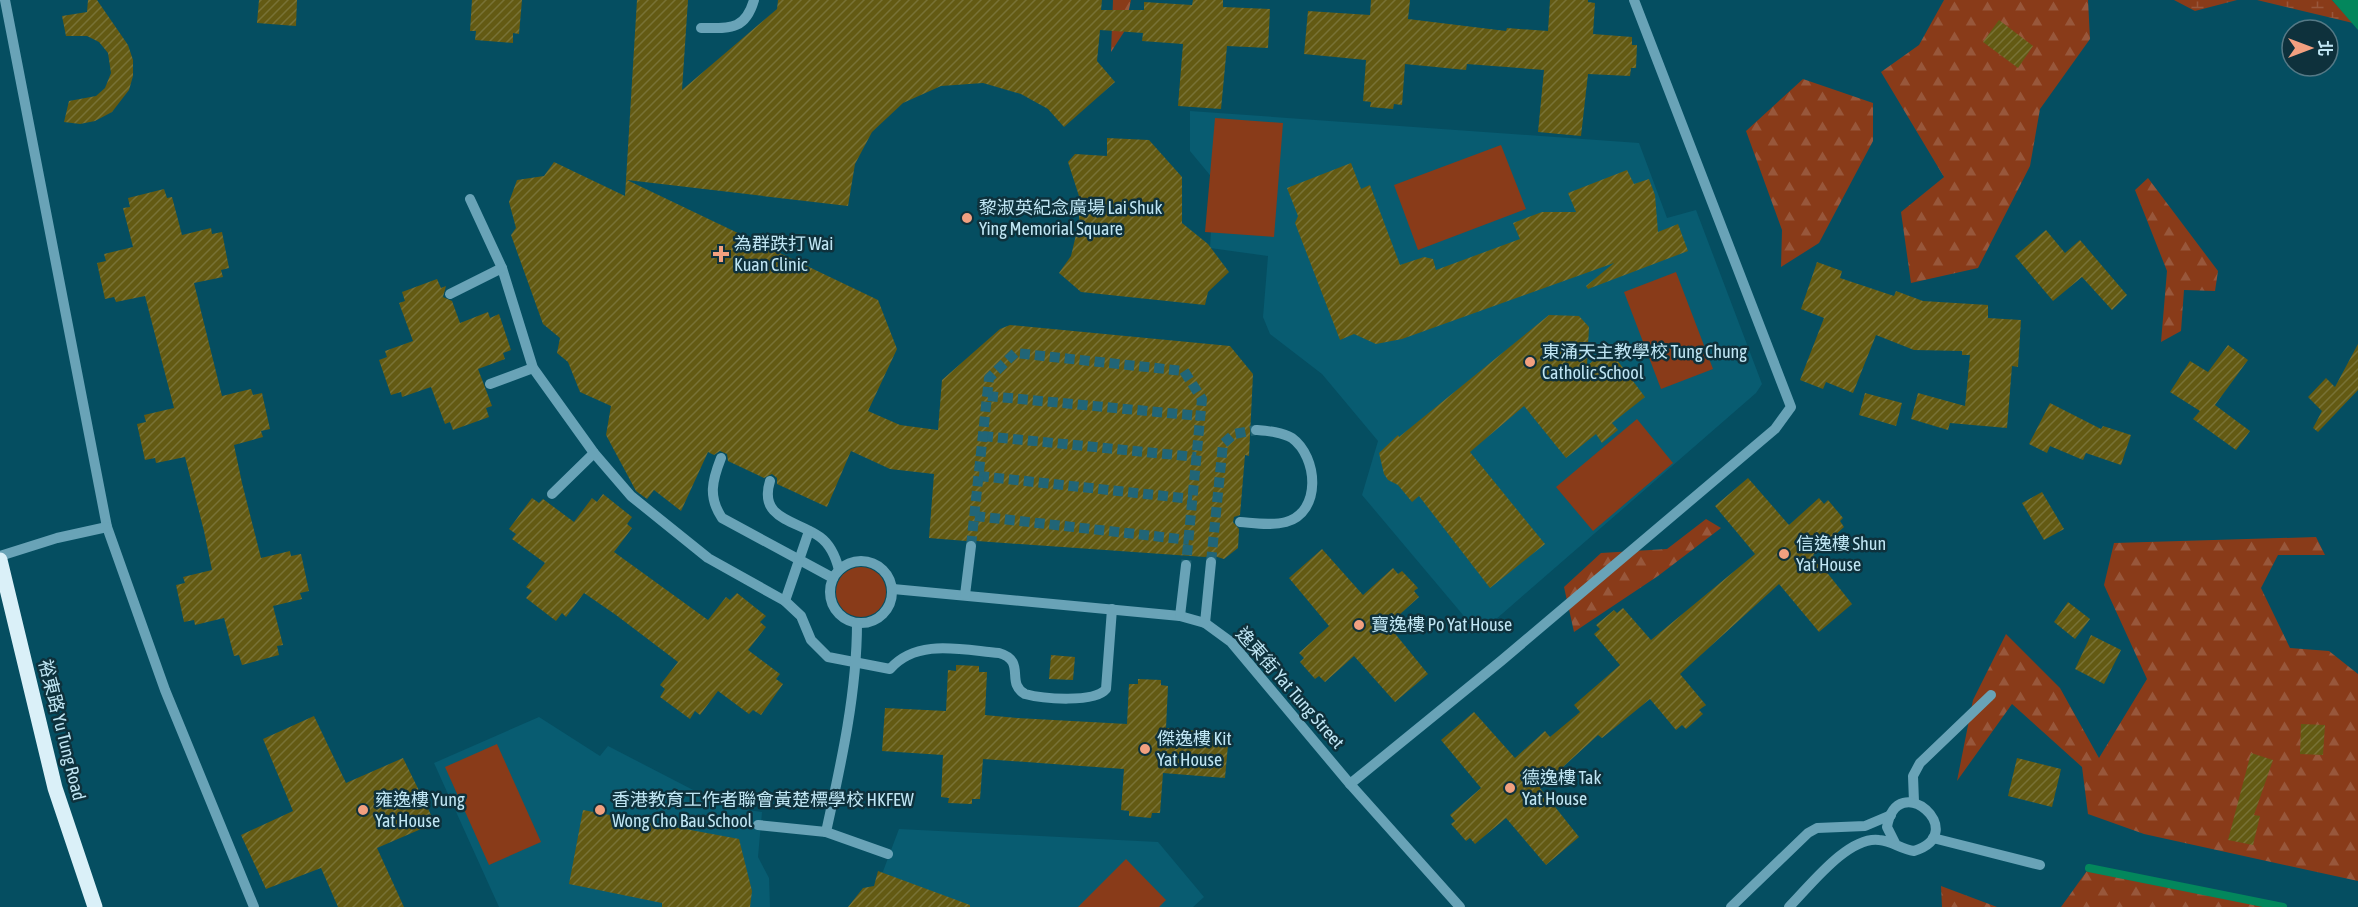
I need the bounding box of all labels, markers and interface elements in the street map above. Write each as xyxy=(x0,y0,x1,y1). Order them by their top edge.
north arrow xyxy=(2280,18,2340,78)
text: 北 xyxy=(2316,40,2334,56)
place label: 黎淑英紀念廣場 Lai Shuk Ying Memorial Square xyxy=(979,197,1162,239)
marker: 黎淑英紀念廣場 Lai Shuk Ying Memorial Square xyxy=(960,211,974,225)
place label: 為群跌打 Wai Kuan Clinic xyxy=(734,233,834,275)
marker: 為群跌打 Wai Kuan Clinic xyxy=(712,245,730,263)
place label: 東涌天主教學校 Tung Chung Catholic School xyxy=(1542,341,1747,383)
marker: 東涌天主教學校 Tung Chung Catholic School xyxy=(1523,355,1537,369)
place label: 信逸樓 Shun Yat House xyxy=(1796,533,1886,575)
marker: 信逸樓 Shun Yat House xyxy=(1777,547,1791,561)
place label: 寶逸樓 Po Yat House xyxy=(1371,614,1512,635)
marker: 寶逸樓 Po Yat House xyxy=(1352,618,1366,632)
street label: 逸東街 Yat Tung Street xyxy=(1232,623,1349,753)
street label: 裕東路 Yu Tung Road xyxy=(35,657,90,803)
place label: 傑逸樓 Kit Yat House xyxy=(1157,728,1232,770)
marker: 傑逸樓 Kit Yat House xyxy=(1138,742,1152,756)
place label: 德逸樓 Tak Yat House xyxy=(1522,767,1601,809)
marker: 德逸樓 Tak Yat House xyxy=(1503,781,1517,795)
place label: 雍逸樓 Yung Yat House xyxy=(375,789,465,831)
place label: 香港教育工作者聯會黃楚標學校 HKFEW Wong Cho Bau School xyxy=(612,789,914,831)
marker: 雍逸樓 Yung Yat House xyxy=(356,803,370,817)
marker: 香港教育工作者聯會黃楚標學校 HKFEW Wong Cho Bau School xyxy=(593,803,607,817)

